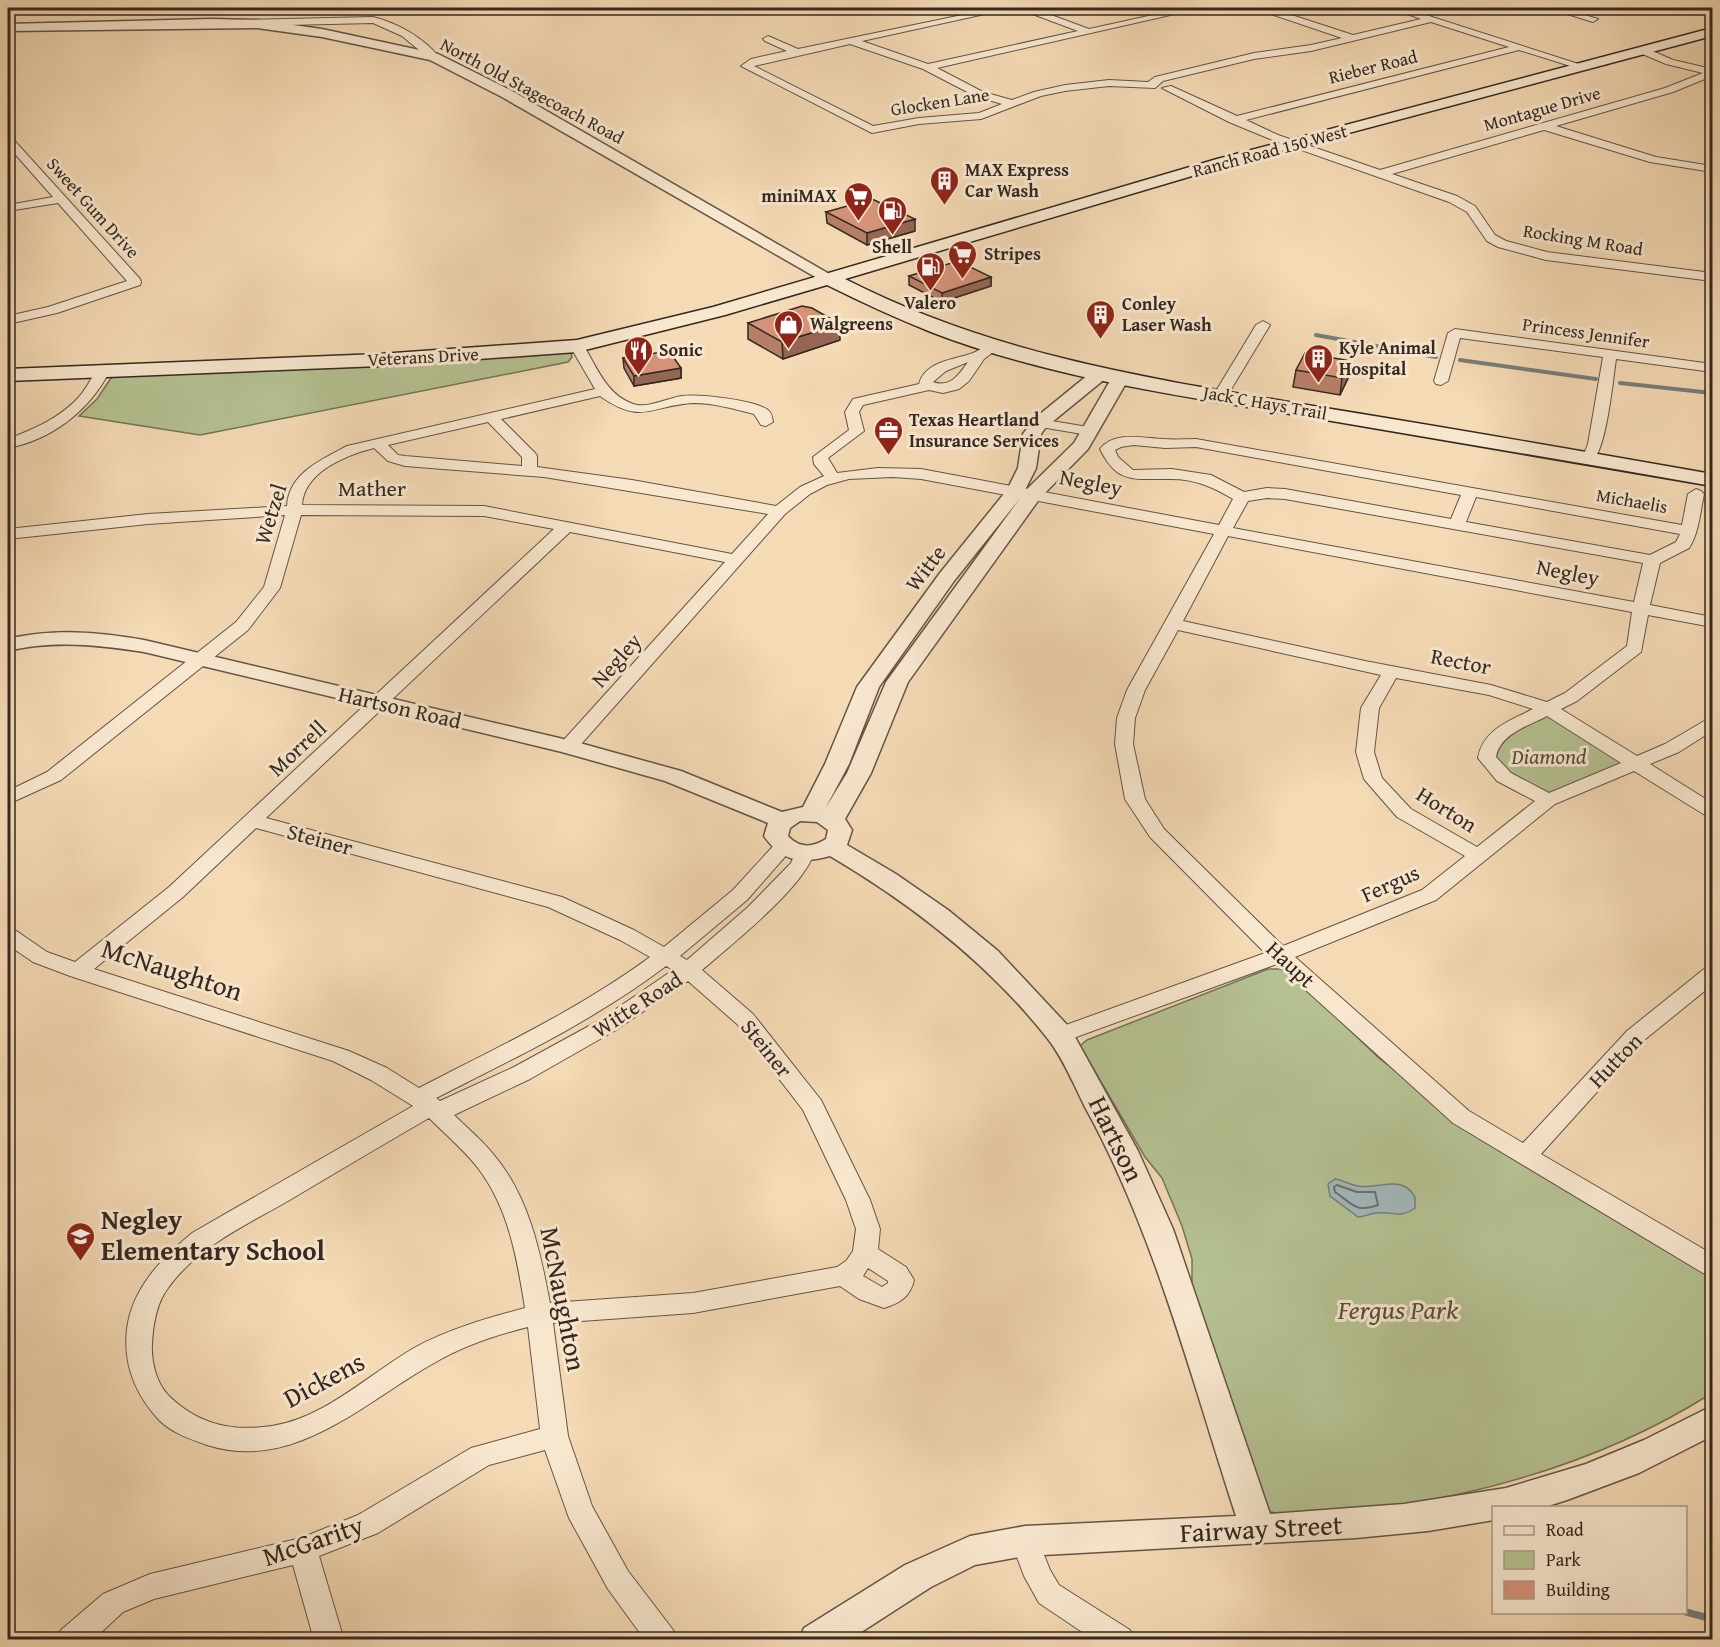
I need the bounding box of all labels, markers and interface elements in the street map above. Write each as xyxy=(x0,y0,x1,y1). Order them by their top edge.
street label: North Old Stagecoach Road xyxy=(436,31,629,151)
street label: Rieber Road xyxy=(1326,42,1421,91)
street label: Montague Drive xyxy=(1480,79,1603,138)
street label: Glocken Lane xyxy=(889,80,991,123)
street label: Ranch Road 150 West xyxy=(1190,117,1351,184)
street label: Sweet Gum Drive xyxy=(41,151,146,264)
place label: MAX Express Car Wash xyxy=(965,156,1069,204)
building icon: MAX Express Car Wash xyxy=(928,164,960,206)
supermarket icon: miniMAX xyxy=(842,180,874,222)
place label: miniMAX xyxy=(761,182,838,209)
fuel station icon: Shell xyxy=(876,194,908,236)
street label: Rocking M Road xyxy=(1521,217,1645,262)
place label: Shell xyxy=(872,233,912,260)
supermarket icon: Stripes xyxy=(947,238,979,280)
place label: Stripes xyxy=(984,240,1041,267)
fuel station icon: Valero xyxy=(914,250,946,292)
place label: Valero xyxy=(904,289,957,316)
place label: Conley Laser Wash xyxy=(1122,290,1212,338)
building icon: Conley Laser Wash xyxy=(1085,298,1117,340)
shop icon: Walgreens xyxy=(773,308,805,350)
place label: Walgreens xyxy=(810,310,893,337)
street label: Princess Jennifer xyxy=(1521,310,1652,355)
restaurant icon: Sonic xyxy=(622,334,654,376)
place label: Kyle Animal Hospital xyxy=(1339,334,1436,382)
place label: Sonic xyxy=(659,336,703,363)
street label: Veterans Drive xyxy=(367,340,479,373)
building icon: Kyle Animal Hospital xyxy=(1302,342,1334,384)
street label: Jack C Hays Trail xyxy=(1199,378,1329,427)
place label: Texas Heartland Insurance Services xyxy=(909,406,1059,454)
office icon: Texas Heartland Insurance Services xyxy=(872,414,904,456)
street label: Negley xyxy=(1057,460,1125,504)
street label: Mather xyxy=(338,472,406,504)
street label: Wetzel xyxy=(246,480,294,548)
street label: Michaelis xyxy=(1594,481,1670,520)
street label: Witte xyxy=(897,538,953,598)
street label: Negley xyxy=(1534,550,1602,594)
street label: Negley xyxy=(583,626,649,694)
street label: Rector xyxy=(1428,639,1494,683)
street label: Hartson Road xyxy=(335,677,465,737)
street label: Morrell xyxy=(261,713,333,783)
park label: Diamond xyxy=(1510,740,1587,772)
street label: Horton xyxy=(1410,778,1484,840)
street label: Steiner xyxy=(284,815,356,863)
street label: Fergus xyxy=(1356,856,1424,910)
street label: McNaughton xyxy=(97,927,248,1011)
street label: Haupt xyxy=(1259,933,1323,995)
street label: Witte Road xyxy=(586,963,689,1045)
street label: Steiner xyxy=(734,1012,800,1084)
street label: Hutton xyxy=(1581,1025,1650,1095)
street label: Hartson xyxy=(1079,1089,1155,1188)
place label: Negley Elementary School xyxy=(101,1199,325,1270)
school or university icon: Negley Elementary School xyxy=(64,1220,96,1262)
street label: McNaughton xyxy=(530,1223,598,1374)
park label: Fergus Park xyxy=(1337,1289,1459,1329)
street label: Dickens xyxy=(276,1341,371,1417)
street label: McGarity xyxy=(257,1504,369,1576)
street label: Fairway Street xyxy=(1179,1504,1344,1552)
legend xyxy=(1492,1506,1687,1614)
text: Road xyxy=(1546,1516,1584,1543)
text: Park xyxy=(1546,1546,1582,1573)
text: Building xyxy=(1546,1576,1610,1603)

